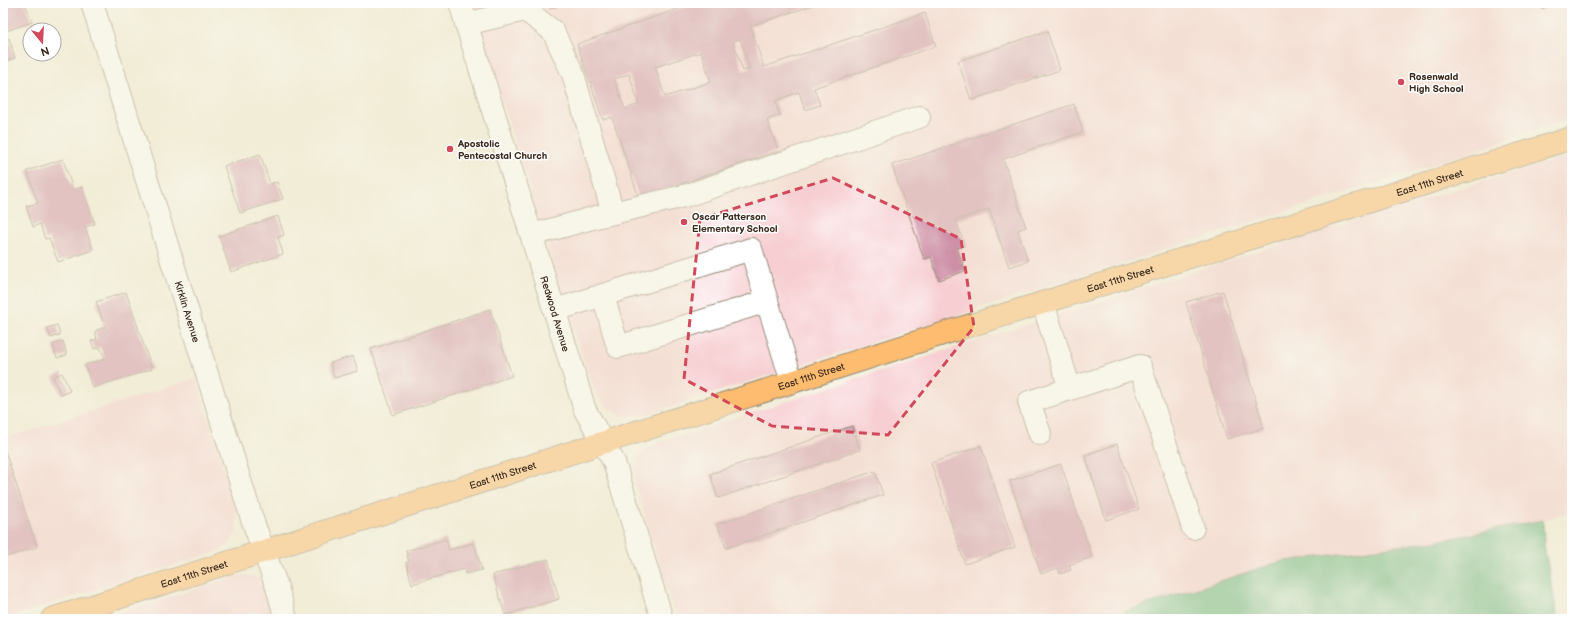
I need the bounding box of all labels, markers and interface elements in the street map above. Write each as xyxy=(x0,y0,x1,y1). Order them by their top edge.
north arrow xyxy=(22,22,62,62)
text: N xyxy=(39,44,51,58)
place label: Rosenwald High School xyxy=(1409,71,1464,95)
marker: Rosenwald High School xyxy=(1396,77,1406,87)
place label: Apostolic Pentecostal Church xyxy=(457,138,547,162)
marker: Apostolic Pentecostal Church xyxy=(445,144,455,154)
street label: East 11th Street xyxy=(1395,167,1465,199)
place label: Oscar Patterson Elementary School xyxy=(692,211,778,235)
marker: Oscar Patterson Elementary School xyxy=(679,217,689,227)
street label: East 11th Street xyxy=(1085,264,1155,296)
street label: Redwood Avenue xyxy=(537,275,572,353)
street label: Kirklin Avenue xyxy=(172,280,202,344)
street label: East 11th Street xyxy=(776,361,846,393)
street label: East 11th Street xyxy=(468,459,538,492)
street label: East 11th Street xyxy=(159,558,229,591)

